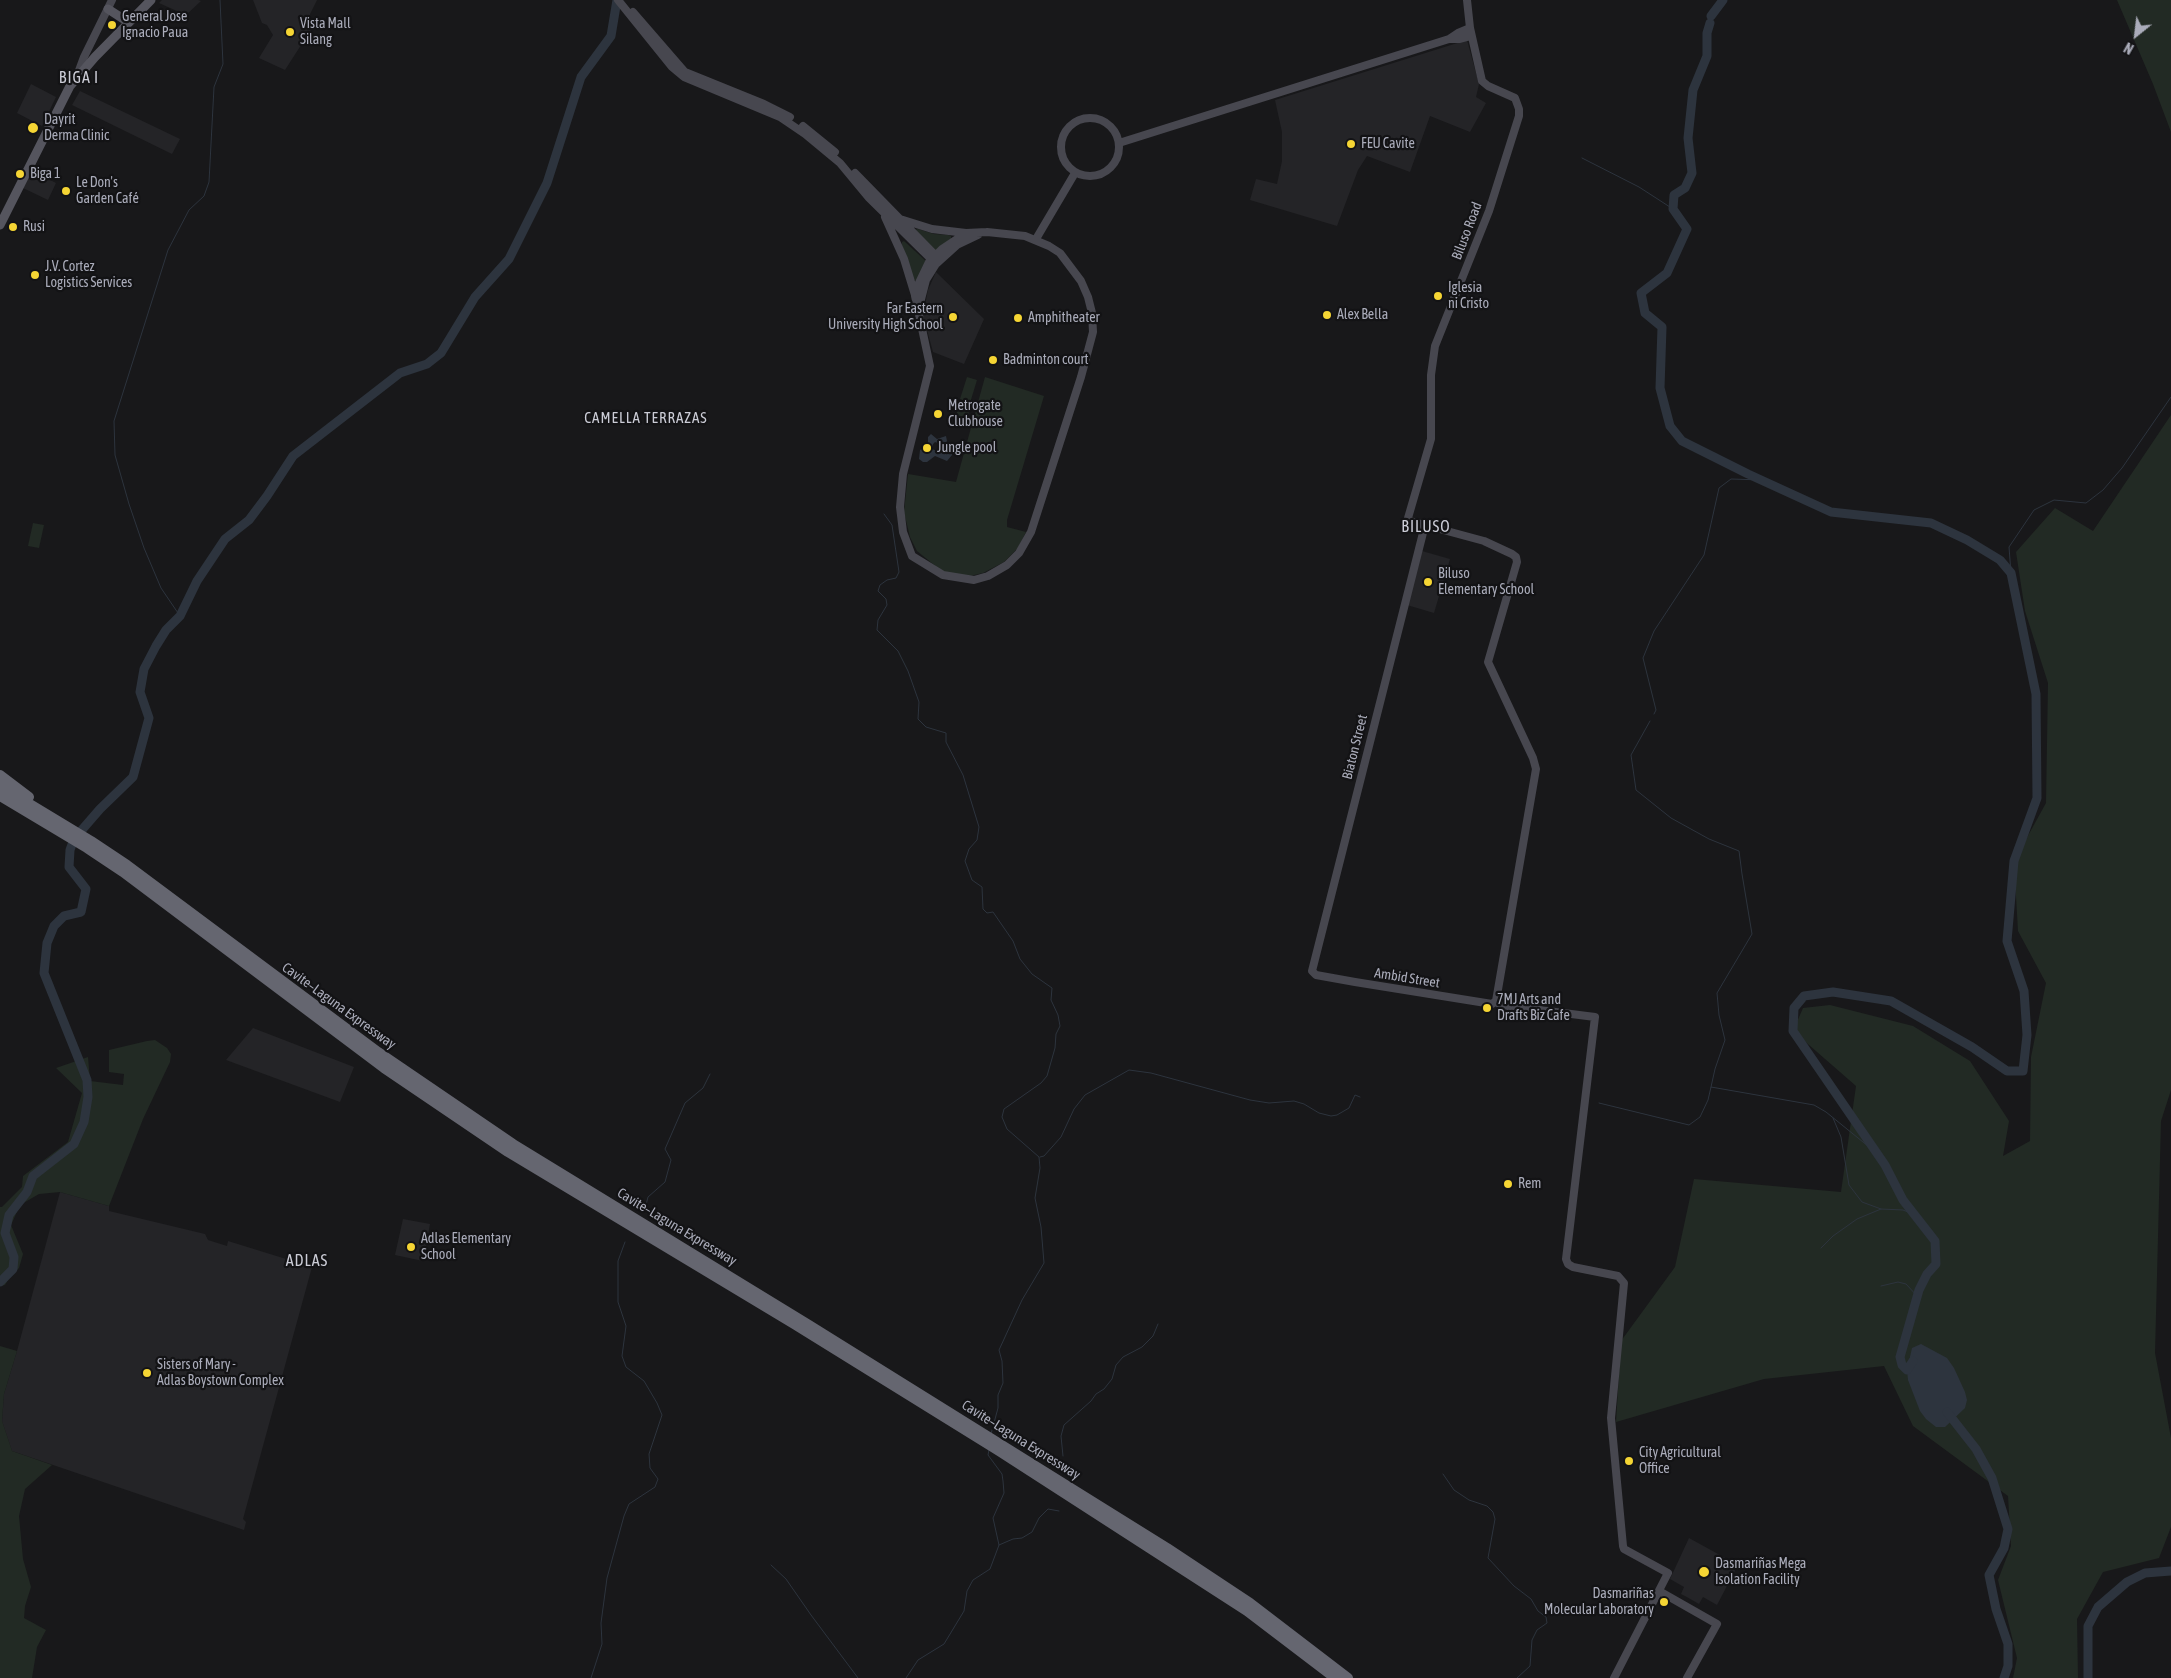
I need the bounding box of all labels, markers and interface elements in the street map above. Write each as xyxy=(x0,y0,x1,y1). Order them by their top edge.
place label: General Jose Ignacio Paua xyxy=(122,9,188,41)
north arrow xyxy=(2111,10,2161,60)
place label: Vista Mall Silang xyxy=(300,16,351,48)
marker: General Jose Ignacio Paua xyxy=(106,19,118,31)
marker: Vista Mall Silang xyxy=(284,26,296,38)
text: N xyxy=(2121,39,2136,57)
district label: BIGA I xyxy=(58,68,100,88)
place label: Dayrit Derma Clinic xyxy=(44,112,109,144)
marker: Dayrit Derma Clinic xyxy=(26,121,40,135)
place label: FEU Cavite xyxy=(1361,136,1415,152)
marker: FEU Cavite xyxy=(1345,138,1357,150)
place label: Biga 1 xyxy=(30,166,61,182)
marker: Biga 1 xyxy=(14,168,26,180)
place label: Le Don's Garden Café xyxy=(76,175,139,208)
marker: Le Don's Garden Café xyxy=(60,185,72,197)
street label: Biluso Road xyxy=(1448,200,1486,262)
place label: Rusi xyxy=(23,219,45,235)
marker: Rusi xyxy=(7,221,19,233)
place label: J.V. Cortez Logistics Services xyxy=(45,259,132,292)
marker: J.V. Cortez Logistics Services xyxy=(29,269,41,281)
place label: Iglesia ni Cristo xyxy=(1448,280,1489,312)
marker: Iglesia ni Cristo xyxy=(1432,290,1444,302)
place label: Far Eastern University High School xyxy=(828,301,943,334)
place label: Alex Bella xyxy=(1337,307,1388,323)
marker: Alex Bella xyxy=(1321,309,1333,321)
place label: Amphitheater xyxy=(1028,310,1100,326)
marker: Far Eastern University High School xyxy=(947,311,959,323)
marker: Amphitheater xyxy=(1012,312,1024,324)
place label: Badminton court xyxy=(1003,352,1089,368)
marker: Badminton court xyxy=(987,354,999,366)
place label: Metrogate Clubhouse xyxy=(948,398,1003,431)
marker: Metrogate Clubhouse xyxy=(932,408,944,420)
district label: CAMELLA TERRAZAS xyxy=(582,409,710,427)
place label: Jungle pool xyxy=(937,440,996,456)
marker: Jungle pool xyxy=(921,442,933,454)
district label: BILUSO xyxy=(1401,517,1451,537)
place label: Biluso Elementary School xyxy=(1438,566,1534,598)
marker: Biluso Elementary School xyxy=(1422,576,1434,588)
street label: Biaton Street xyxy=(1339,713,1371,781)
street label: Cavite–Laguna Expressway xyxy=(279,959,399,1053)
street label: Ambid Street xyxy=(1373,965,1441,991)
place label: 7MJ Arts and Drafts Biz Cafe xyxy=(1497,992,1570,1024)
marker: 7MJ Arts and Drafts Biz Cafe xyxy=(1481,1002,1493,1014)
place label: Rem xyxy=(1518,1176,1541,1192)
marker: Rem xyxy=(1502,1178,1514,1190)
street label: Cavite–Laguna Expressway xyxy=(614,1185,740,1269)
place label: Adlas Elementary School xyxy=(421,1231,511,1264)
marker: Adlas Elementary School xyxy=(405,1241,417,1253)
district label: ADLAS xyxy=(285,1251,329,1271)
place label: Sisters of Mary - Adlas Boystown Complex xyxy=(157,1357,284,1390)
marker: Sisters of Mary - Adlas Boystown Complex xyxy=(141,1367,153,1379)
street label: Cavite–Laguna Expressway xyxy=(959,1397,1083,1483)
place label: City Agricultural Office xyxy=(1639,1445,1721,1478)
marker: City Agricultural Office xyxy=(1623,1455,1635,1467)
place label: Dasmariñas Mega Isolation Facility xyxy=(1715,1556,1806,1588)
marker: Dasmariñas Mega Isolation Facility xyxy=(1697,1565,1711,1579)
place label: Dasmariñas Molecular Laboratory xyxy=(1544,1586,1654,1618)
marker: Dasmariñas Molecular Laboratory xyxy=(1658,1596,1670,1608)

